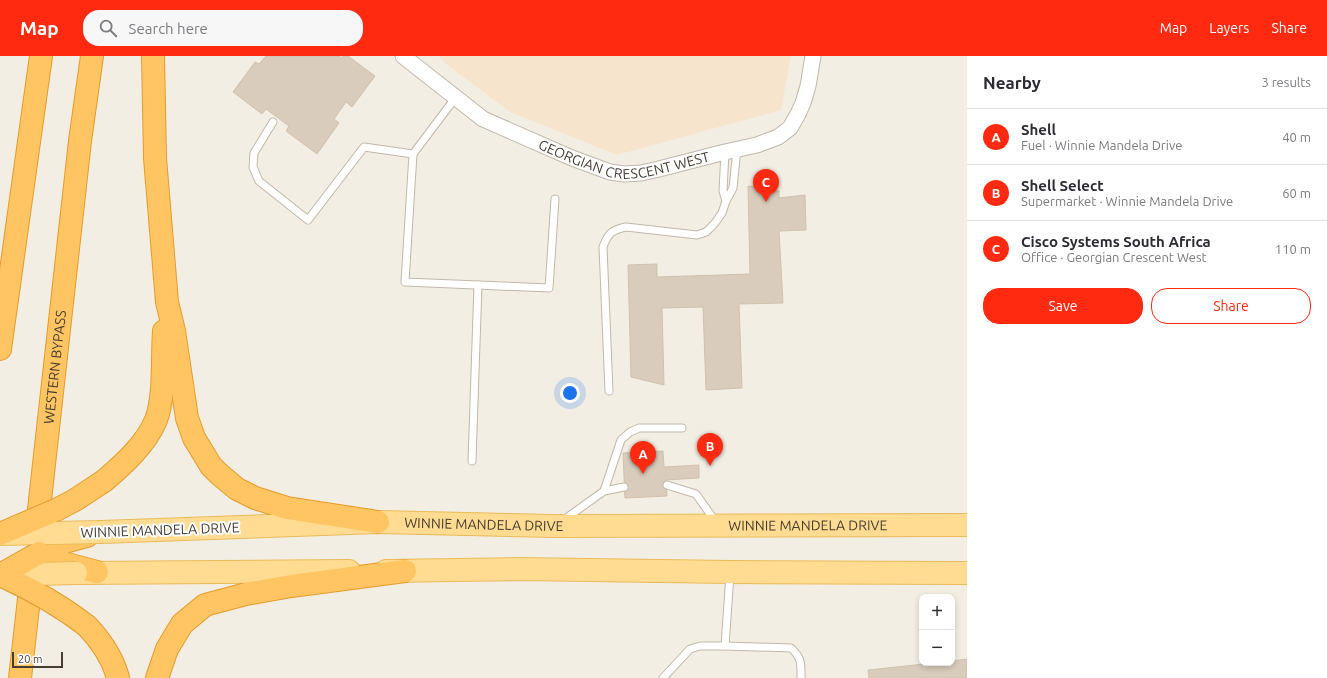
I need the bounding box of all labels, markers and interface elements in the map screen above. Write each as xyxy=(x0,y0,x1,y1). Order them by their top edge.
search box xyxy=(83,10,363,46)
text: Map xyxy=(20,17,59,39)
icon: search xyxy=(97,17,119,39)
text: Search here xyxy=(129,20,208,37)
text: Map xyxy=(1160,20,1187,36)
text: Layers xyxy=(1209,20,1249,36)
text: Share xyxy=(1271,20,1307,36)
text: Nearby xyxy=(983,73,1041,92)
text: 3 results xyxy=(1261,75,1311,89)
text: Shell xyxy=(1021,121,1056,138)
text: A xyxy=(991,130,1001,144)
text: 40 m xyxy=(1282,130,1311,144)
street label: GEORGIAN CRESCENT WEST xyxy=(536,136,711,182)
text: Fuel · Winnie Mandela Drive xyxy=(1021,138,1182,152)
pin: C xyxy=(753,169,779,202)
text: Shell Select xyxy=(1021,177,1104,194)
text: B xyxy=(992,186,1000,200)
text: 60 m xyxy=(1282,186,1311,200)
text: Supermarket · Winnie Mandela Drive xyxy=(1021,194,1233,208)
text: Cisco Systems South Africa xyxy=(1021,233,1211,250)
text: C xyxy=(992,242,1000,256)
text: 110 m xyxy=(1275,242,1311,256)
text: Office · Georgian Crescent West xyxy=(1021,250,1207,264)
button: Save xyxy=(983,288,1143,324)
button: Share xyxy=(1151,288,1311,324)
street label: WESTERN BYPASS xyxy=(41,309,69,425)
your location xyxy=(560,383,580,403)
pin: B xyxy=(697,433,723,466)
pin: A xyxy=(630,441,656,474)
street label: WINNIE MANDELA DRIVE xyxy=(404,515,563,534)
street label: WINNIE MANDELA DRIVE xyxy=(728,517,887,534)
street label: WINNIE MANDELA DRIVE xyxy=(80,519,240,541)
map controls xyxy=(919,594,955,666)
button: + xyxy=(919,594,955,630)
button: − xyxy=(919,630,955,666)
scale bar xyxy=(12,650,63,669)
text: 20 m xyxy=(18,653,42,665)

